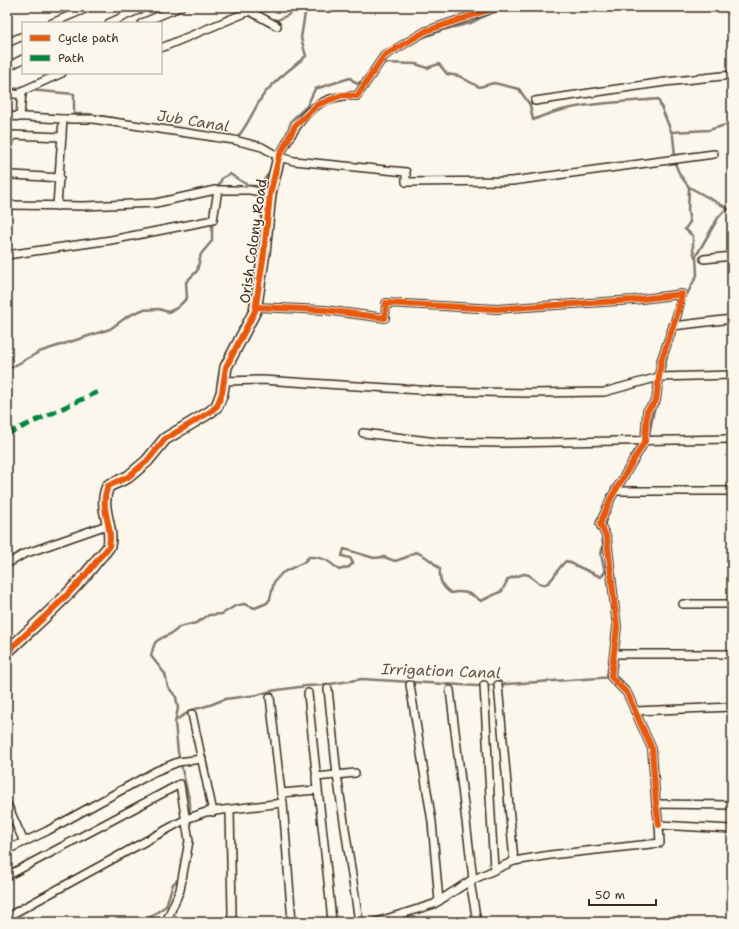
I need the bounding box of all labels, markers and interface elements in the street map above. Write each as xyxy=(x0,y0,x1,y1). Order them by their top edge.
legend xyxy=(22,22,162,74)
text: Cycle path xyxy=(58,30,119,46)
text: Path xyxy=(58,50,84,66)
water label: Jub Canal xyxy=(155,105,231,137)
street label: Orish Colony Road xyxy=(235,177,271,304)
water label: Irrigation Canal xyxy=(380,659,501,683)
scale bar xyxy=(589,881,656,907)
text: 50 m xyxy=(595,887,625,903)

